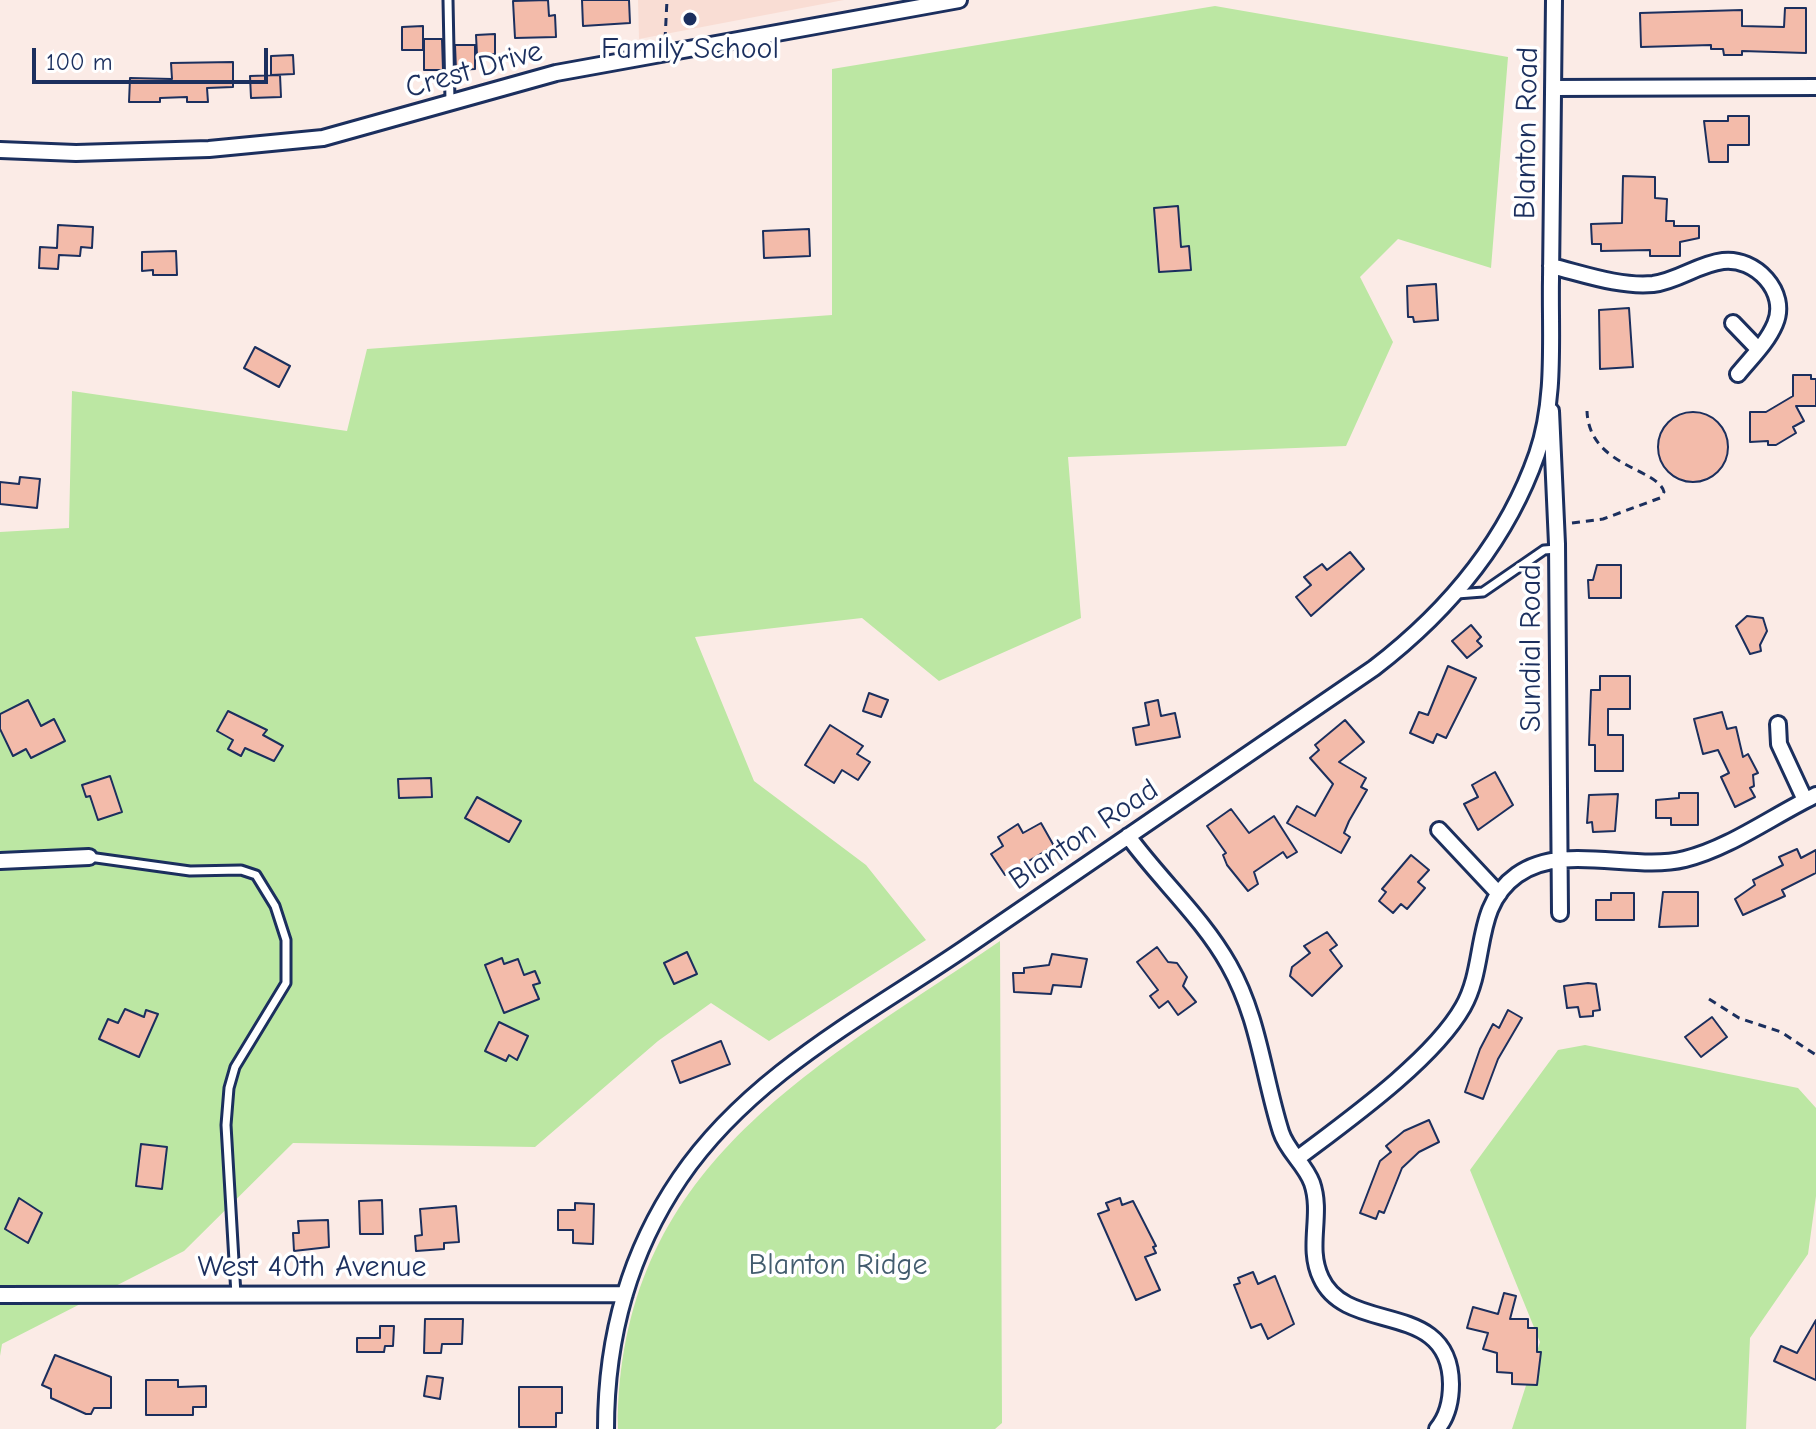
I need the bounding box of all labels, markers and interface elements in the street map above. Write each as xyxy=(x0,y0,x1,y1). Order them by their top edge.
marker: Family School xyxy=(681,10,699,28)
scale bar xyxy=(36,32,272,82)
place label: Family School xyxy=(601,32,779,68)
street label: Crest Drive xyxy=(402,33,546,107)
street label: Blanton Road xyxy=(1508,47,1546,219)
text: 100 m xyxy=(46,48,113,76)
street label: Sundial Road xyxy=(1514,564,1550,732)
street label: Blanton Road xyxy=(1003,772,1165,898)
park label: Blanton Ridge xyxy=(749,1248,927,1284)
street label: West 40th Avenue xyxy=(198,1250,426,1286)

